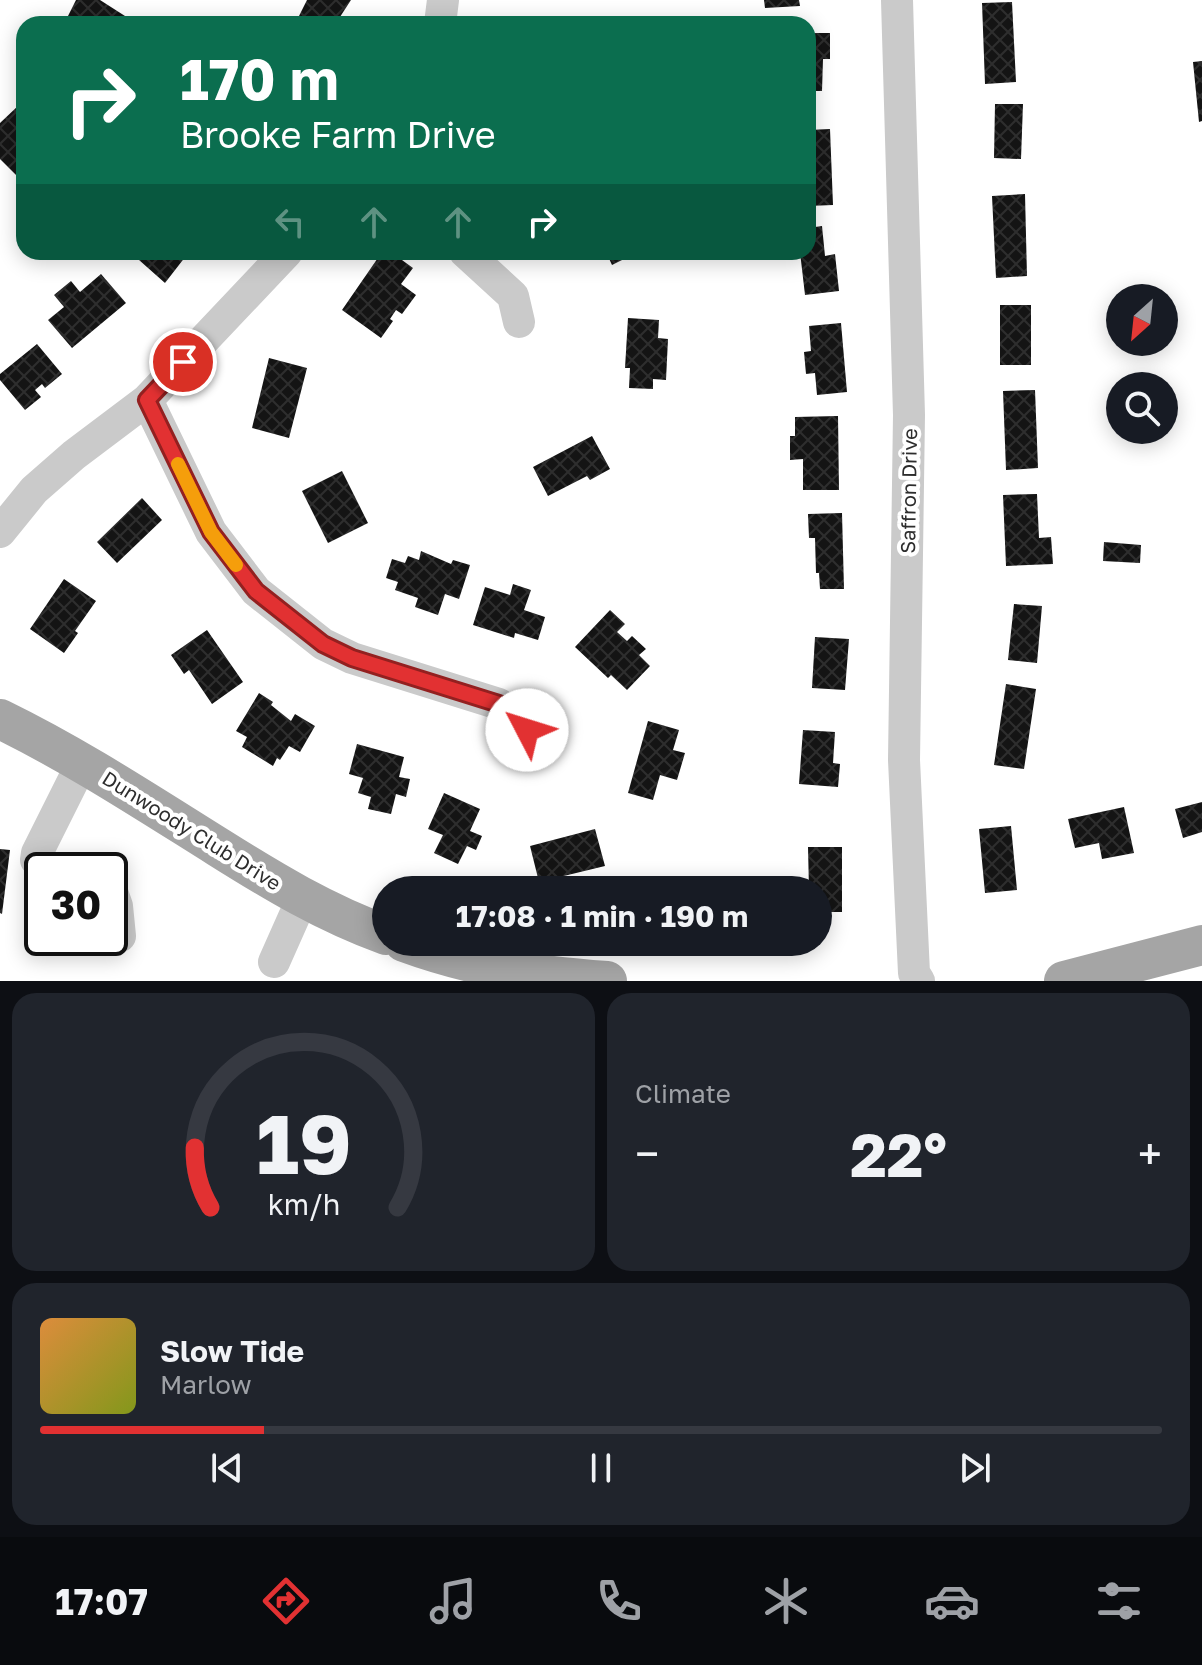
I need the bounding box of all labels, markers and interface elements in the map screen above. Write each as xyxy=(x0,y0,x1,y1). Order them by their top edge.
text: 170 m xyxy=(180,45,339,112)
icon: right xyxy=(48,48,152,152)
text: Brooke Farm Drive xyxy=(180,113,496,156)
icon: left xyxy=(268,200,312,244)
icon: ahead xyxy=(352,200,396,244)
icon: ahead xyxy=(436,200,480,244)
icon: right xyxy=(520,200,564,244)
north arrow xyxy=(1106,284,1178,356)
map controls xyxy=(1106,284,1178,444)
pin xyxy=(149,328,217,396)
icon: arrive xyxy=(161,340,205,384)
button: search xyxy=(1106,372,1178,444)
street label: Saffron Drive xyxy=(895,428,921,554)
position arrow xyxy=(485,688,569,772)
street label: Dunwoody Club Drive xyxy=(98,765,286,895)
speed limit sign: 30 xyxy=(24,852,128,956)
text: 17:08 · 1 min · 190 m xyxy=(456,898,748,934)
text: Climate xyxy=(635,1078,731,1109)
text: 19 xyxy=(256,1092,351,1192)
text: 22° xyxy=(850,1118,947,1190)
text: − xyxy=(635,1127,659,1180)
text: + xyxy=(1138,1127,1162,1180)
text: km/h xyxy=(267,1187,340,1221)
text: Slow Tide xyxy=(160,1333,304,1369)
text: Marlow xyxy=(160,1369,252,1400)
icon: previous xyxy=(205,1446,249,1490)
icon: pause xyxy=(579,1446,623,1490)
icon: next xyxy=(953,1446,997,1490)
icon: directions xyxy=(258,1573,314,1629)
icon: music xyxy=(425,1573,481,1629)
icon: phone xyxy=(591,1573,647,1629)
icon: climate xyxy=(758,1573,814,1629)
icon: car xyxy=(924,1573,980,1629)
icon: filters xyxy=(1091,1573,1147,1629)
text: 17:07 xyxy=(55,1580,148,1623)

